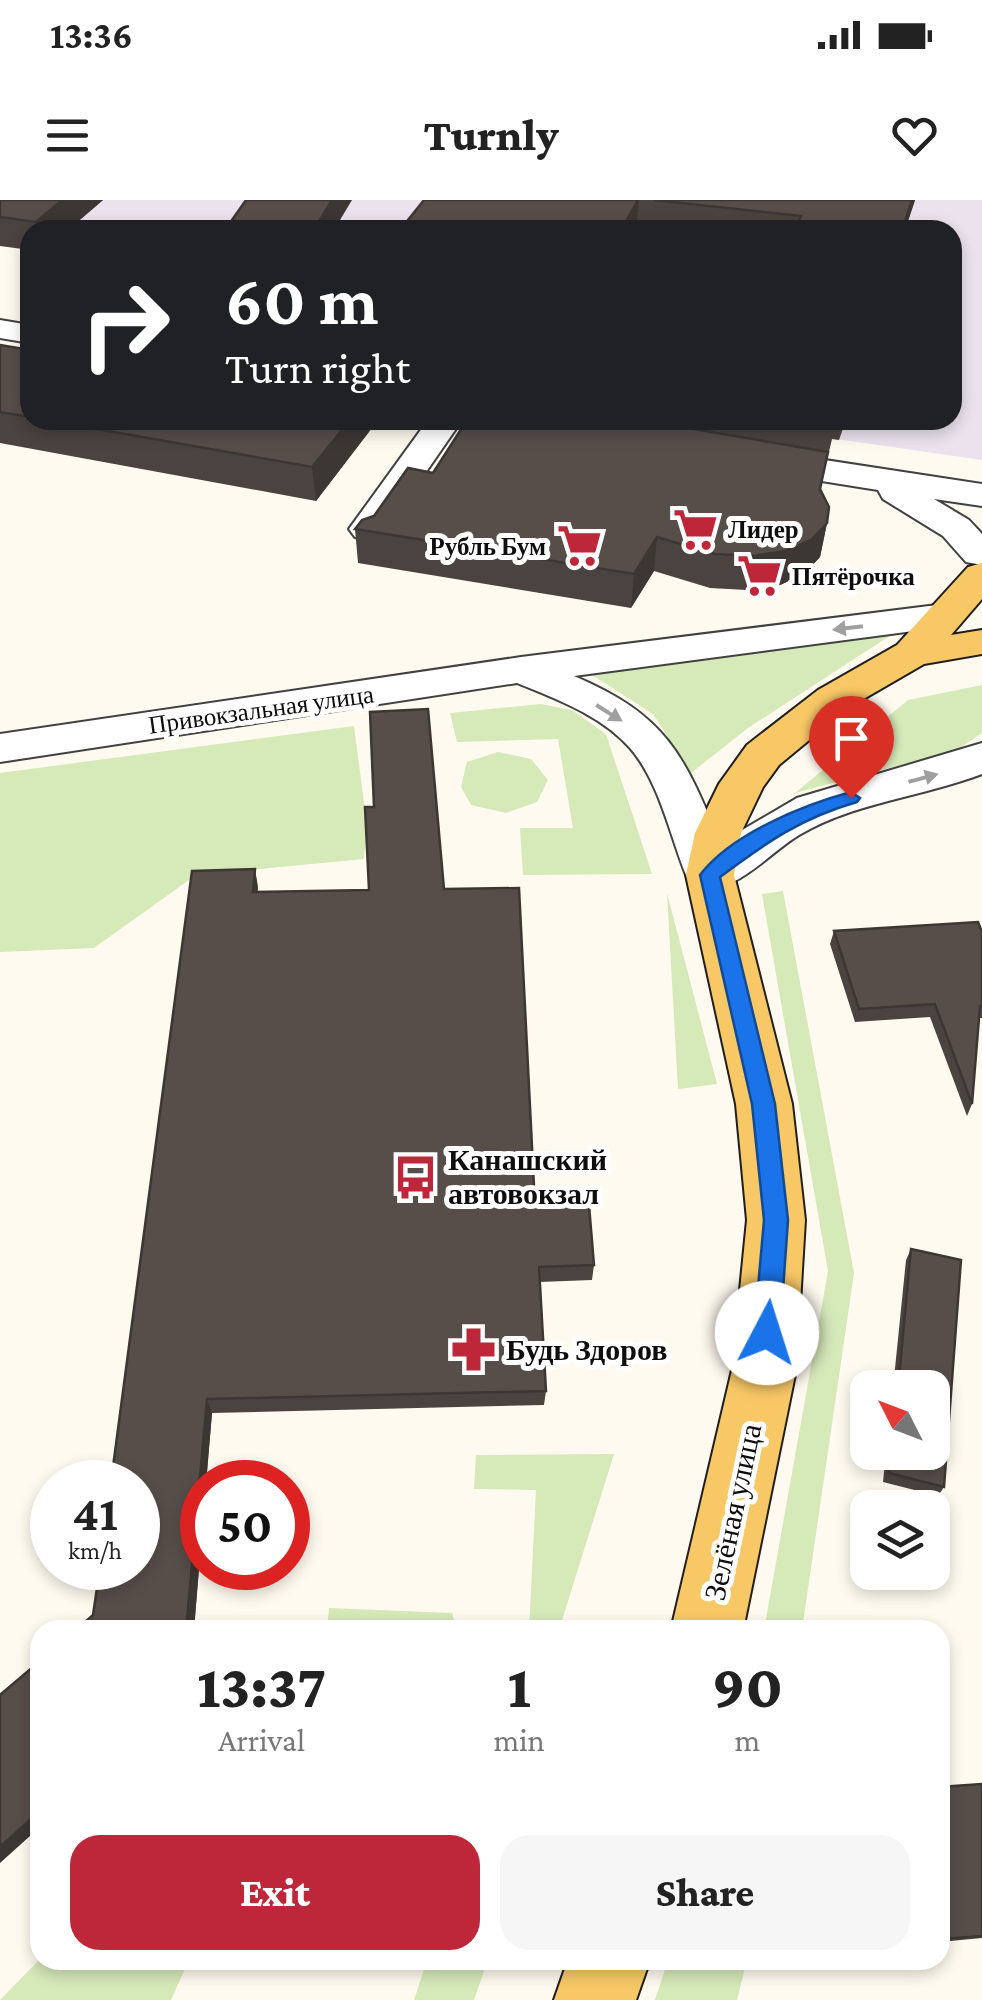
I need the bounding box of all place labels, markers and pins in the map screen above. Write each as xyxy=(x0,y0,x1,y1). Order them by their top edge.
supermarket icon: Лидер xyxy=(671,505,719,553)
place label: Лидер xyxy=(728,516,799,543)
supermarket icon: Рубль Бум xyxy=(555,522,603,570)
place label: Рубль Бум xyxy=(430,533,546,560)
supermarket icon: Пятёрочка xyxy=(735,552,783,600)
place label: Пятёрочка xyxy=(792,563,915,590)
pin xyxy=(809,696,894,799)
place label: Канашский автовокзал xyxy=(448,1143,607,1210)
bus stop icon: Канашский автовокзал xyxy=(391,1153,439,1201)
pharmacy icon: Будь Здоров xyxy=(449,1326,497,1374)
place label: Будь Здоров xyxy=(506,1333,667,1366)

